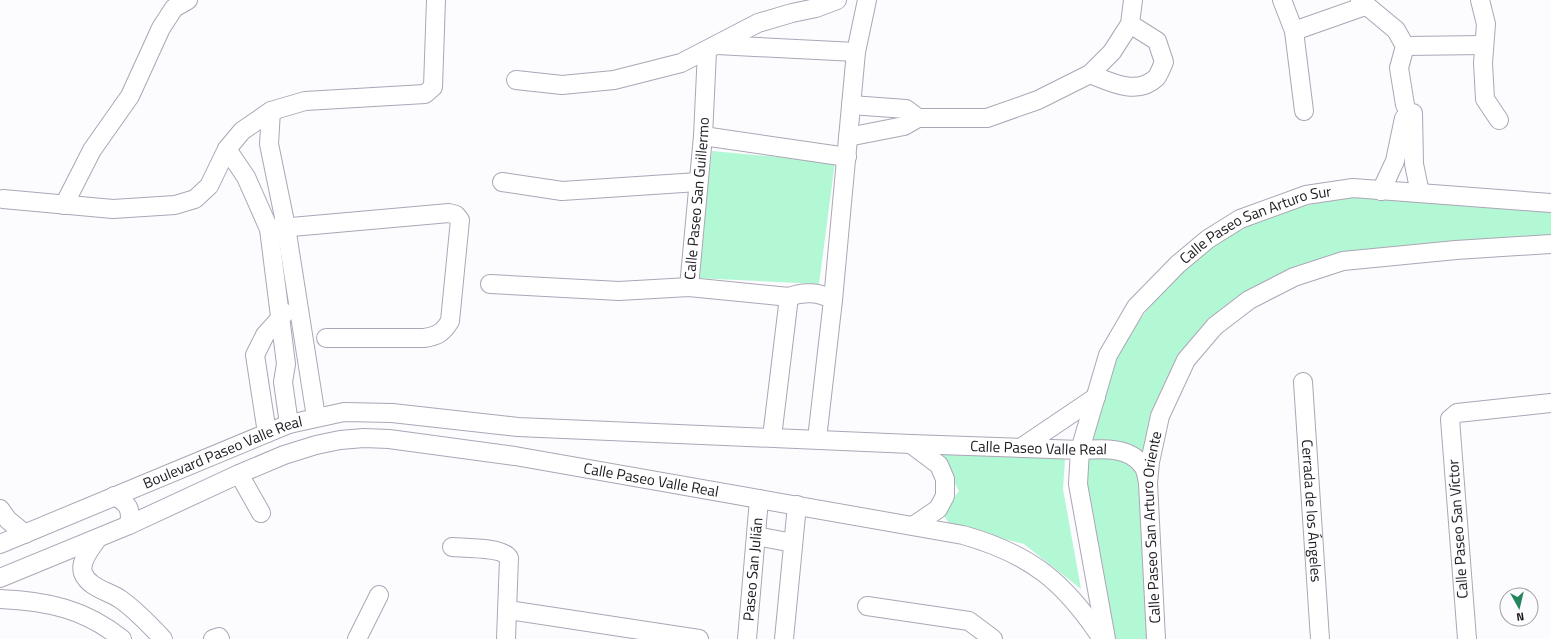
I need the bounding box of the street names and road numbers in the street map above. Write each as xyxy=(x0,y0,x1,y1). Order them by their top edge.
street label: Calle Paseo San Guillermo xyxy=(678,116,715,281)
street label: Calle Paseo San Arturo Sur xyxy=(1174,179,1333,269)
street label: Boulevard Paseo Valle Real xyxy=(139,409,304,494)
street label: Calle Paseo San Arturo Oriente xyxy=(1136,429,1167,624)
street label: Calle Paseo Valle Real xyxy=(970,434,1107,461)
street label: Cerrada de los Ángeles xyxy=(1296,439,1328,583)
street label: Calle Paseo Valle Real xyxy=(582,456,721,503)
street label: Calle Paseo San Víctor xyxy=(1441,459,1474,599)
street label: Paseo San Julián xyxy=(737,517,768,622)

